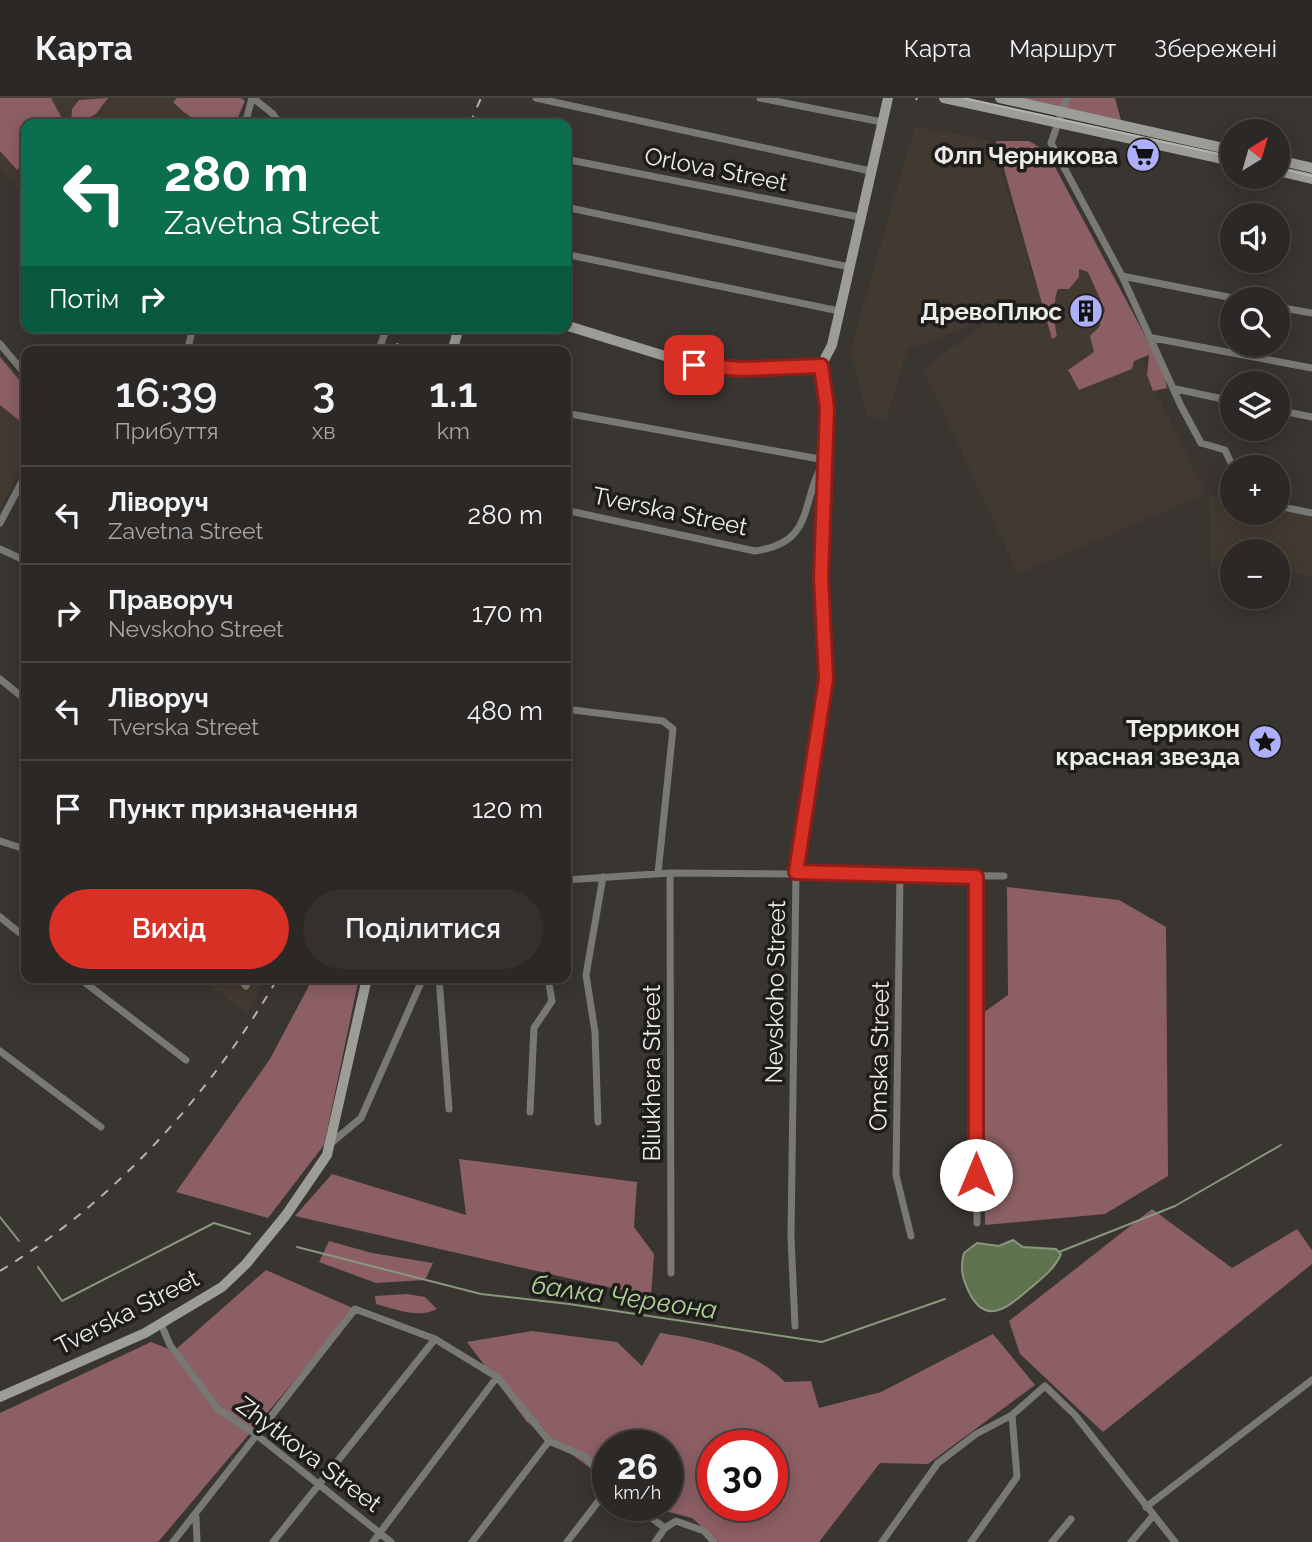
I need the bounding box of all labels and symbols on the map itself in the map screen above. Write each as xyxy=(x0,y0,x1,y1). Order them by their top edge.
north arrow xyxy=(1220,119,1290,189)
supermarket icon: Флп Черникова xyxy=(1124,136,1162,174)
street label: Orlova Street xyxy=(642,141,790,197)
place label: Флп Черникова xyxy=(934,141,1118,170)
building icon: ДревоПлюс xyxy=(1067,292,1105,330)
place label: ДревоПлюс xyxy=(920,297,1062,326)
pin xyxy=(664,335,724,395)
street label: Tverska Street xyxy=(590,480,750,542)
place label: Террикон красная звезда xyxy=(1056,714,1240,771)
place icon: Террикон красная звезда xyxy=(1246,723,1284,761)
street label: Nevskoho Street xyxy=(759,900,791,1084)
street label: Omska Street xyxy=(863,981,895,1131)
street label: Bliukhera Street xyxy=(637,985,666,1161)
position arrow xyxy=(939,1138,1013,1212)
street label: Tverska Street xyxy=(50,1263,204,1361)
water label: балка Червона xyxy=(529,1269,719,1325)
street label: Zhytkova Street xyxy=(231,1390,387,1518)
speed limit sign: 30 xyxy=(697,1430,788,1521)

